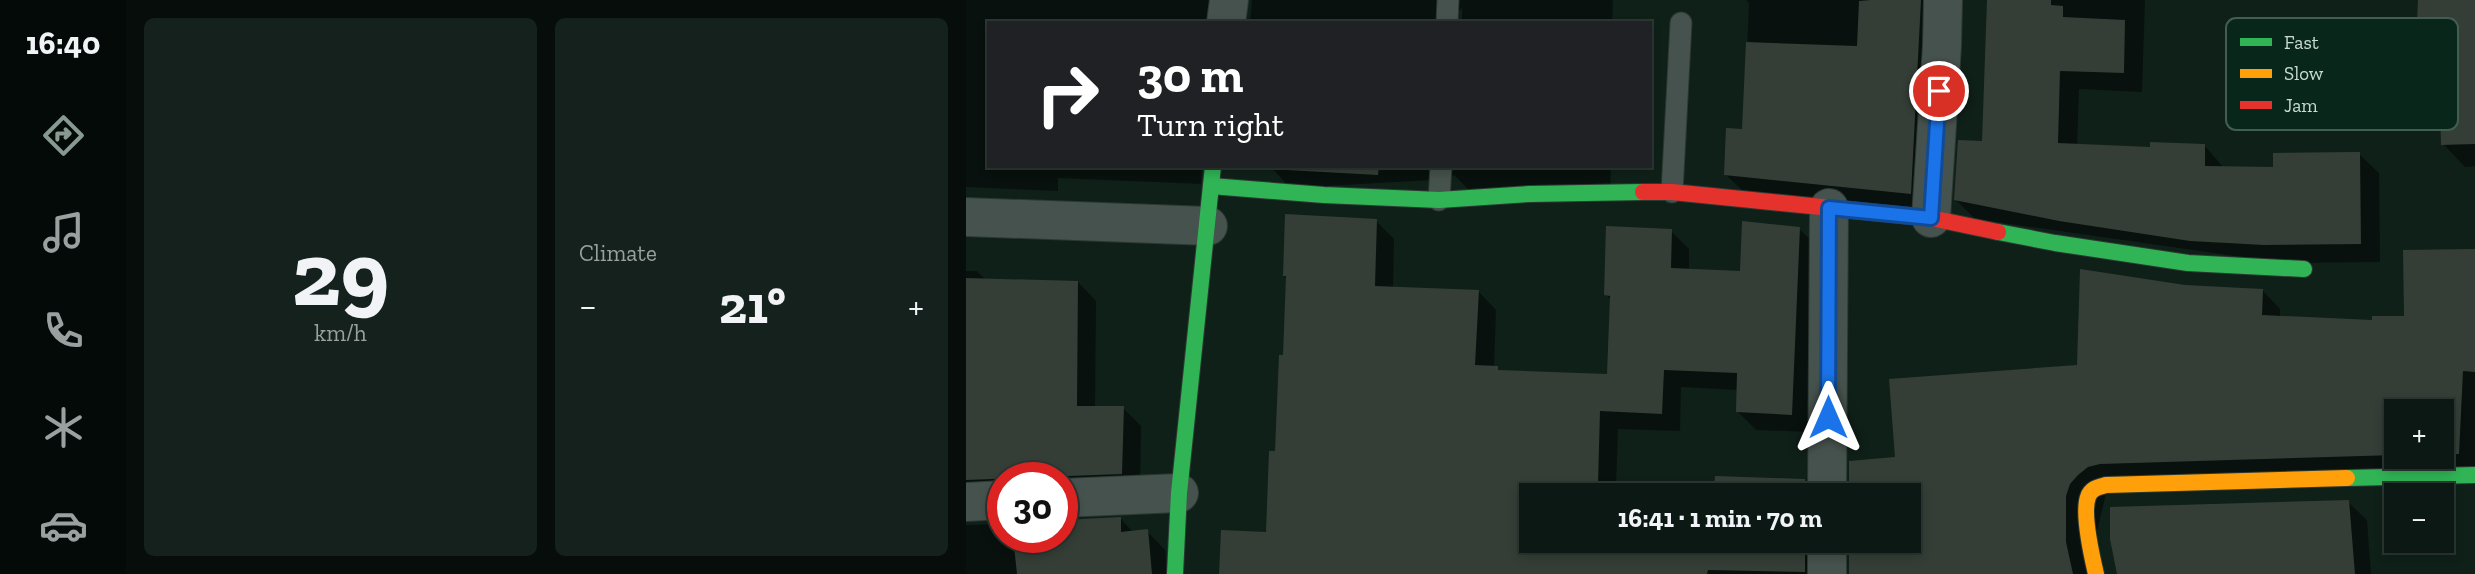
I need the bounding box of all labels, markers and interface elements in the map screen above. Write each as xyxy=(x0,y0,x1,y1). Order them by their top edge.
legend xyxy=(2226,18,2458,130)
text: 16:40 xyxy=(26,24,100,62)
text: Fast xyxy=(2284,31,2319,54)
text: 30 m xyxy=(1137,46,1243,105)
icon: right xyxy=(1022,49,1113,140)
pin xyxy=(1909,61,1969,121)
text: Slow xyxy=(2284,62,2324,85)
icon: arrive xyxy=(1920,72,1958,110)
text: Jam xyxy=(2284,94,2318,117)
text: Turn right xyxy=(1137,106,1284,144)
icon: directions xyxy=(39,111,88,160)
icon: music xyxy=(39,208,88,257)
text: 29 xyxy=(292,219,389,328)
text: Climate xyxy=(579,239,657,267)
text: 21° xyxy=(719,274,786,336)
text: − xyxy=(579,283,597,329)
text: + xyxy=(908,283,924,329)
icon: phone xyxy=(39,306,88,355)
text: km/h xyxy=(314,319,367,347)
position arrow xyxy=(1791,380,1865,454)
map controls xyxy=(2384,399,2454,553)
button: + xyxy=(2384,399,2454,469)
icon: climate xyxy=(39,403,88,452)
speed limit sign: 30 xyxy=(987,462,1078,553)
button: − xyxy=(2384,483,2454,553)
icon: car xyxy=(39,501,88,550)
text: 16:41 · 1 min · 70 m xyxy=(1618,502,1822,534)

